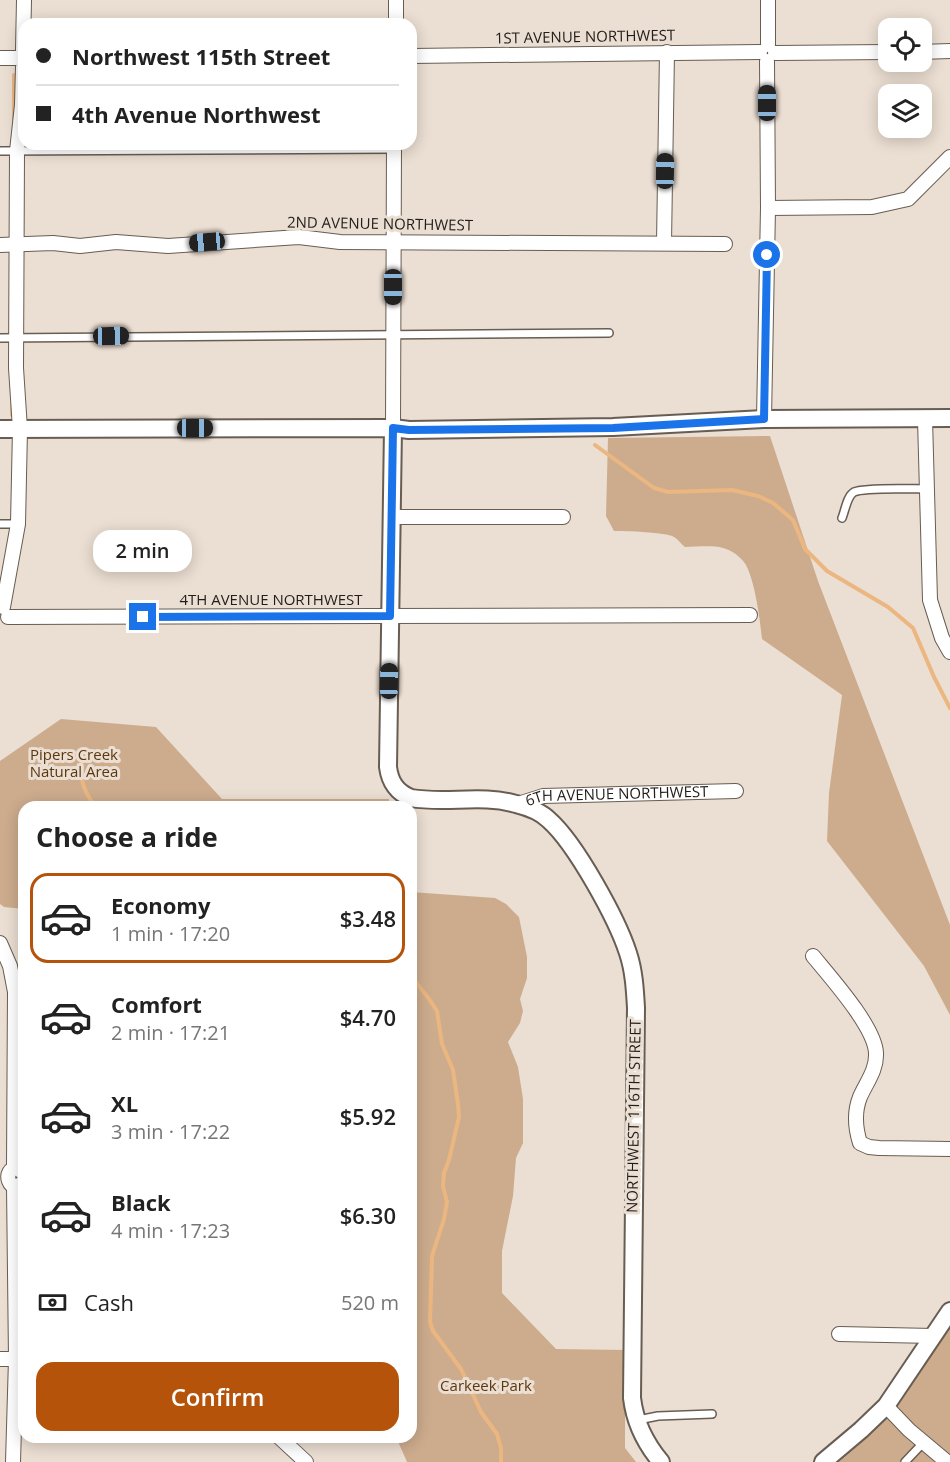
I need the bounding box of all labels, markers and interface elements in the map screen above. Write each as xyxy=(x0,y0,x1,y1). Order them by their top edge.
map controls xyxy=(878,18,932,138)
button: locate xyxy=(878,18,932,72)
street label: 1ST AVENUE NORTHWEST xyxy=(495,24,676,48)
text: Northwest 115th Street xyxy=(72,41,330,71)
button: layers xyxy=(878,84,932,138)
car xyxy=(758,85,776,121)
text: 4th Avenue Northwest xyxy=(72,99,320,129)
car xyxy=(656,153,674,189)
street label: 2ND AVENUE NORTHWEST xyxy=(287,211,474,235)
car xyxy=(188,231,226,253)
route start xyxy=(753,241,780,268)
car xyxy=(384,269,402,305)
car xyxy=(93,327,129,345)
car xyxy=(177,419,213,437)
callout: 2 min xyxy=(94,530,192,572)
text: 2 min xyxy=(116,537,170,564)
street label: 4TH AVENUE NORTHWEST xyxy=(179,589,363,609)
route end xyxy=(129,603,156,630)
car xyxy=(380,663,398,699)
park label: Pipers Creek Natural Area xyxy=(30,744,118,781)
street label: 6TH AVENUE NORTHWEST xyxy=(523,781,709,810)
text: Choose a ride xyxy=(36,818,218,855)
text: Economy xyxy=(111,890,210,920)
icon: car xyxy=(39,891,93,945)
text: $3.48 xyxy=(340,903,396,933)
text: 1 min · 17:20 xyxy=(111,920,230,947)
text: Comfort xyxy=(111,989,202,1019)
icon: car xyxy=(39,990,93,1044)
text: $4.70 xyxy=(340,1002,396,1032)
street label: NORTHWEST 116TH STREET xyxy=(621,1018,645,1213)
text: 2 min · 17:21 xyxy=(111,1019,230,1046)
text: XL xyxy=(111,1088,138,1118)
icon: car xyxy=(39,1089,93,1143)
text: $5.92 xyxy=(340,1101,396,1131)
text: 3 min · 17:22 xyxy=(111,1118,230,1145)
text: Black xyxy=(111,1187,171,1217)
icon: car xyxy=(39,1188,93,1242)
text: $6.30 xyxy=(340,1200,396,1230)
text: 4 min · 17:23 xyxy=(111,1217,230,1244)
icon: cash xyxy=(36,1286,69,1319)
text: Cash xyxy=(84,1287,134,1317)
text: 520 m xyxy=(341,1289,399,1316)
button: Confirm xyxy=(36,1362,399,1431)
park label: Carkeek Park xyxy=(440,1375,532,1395)

